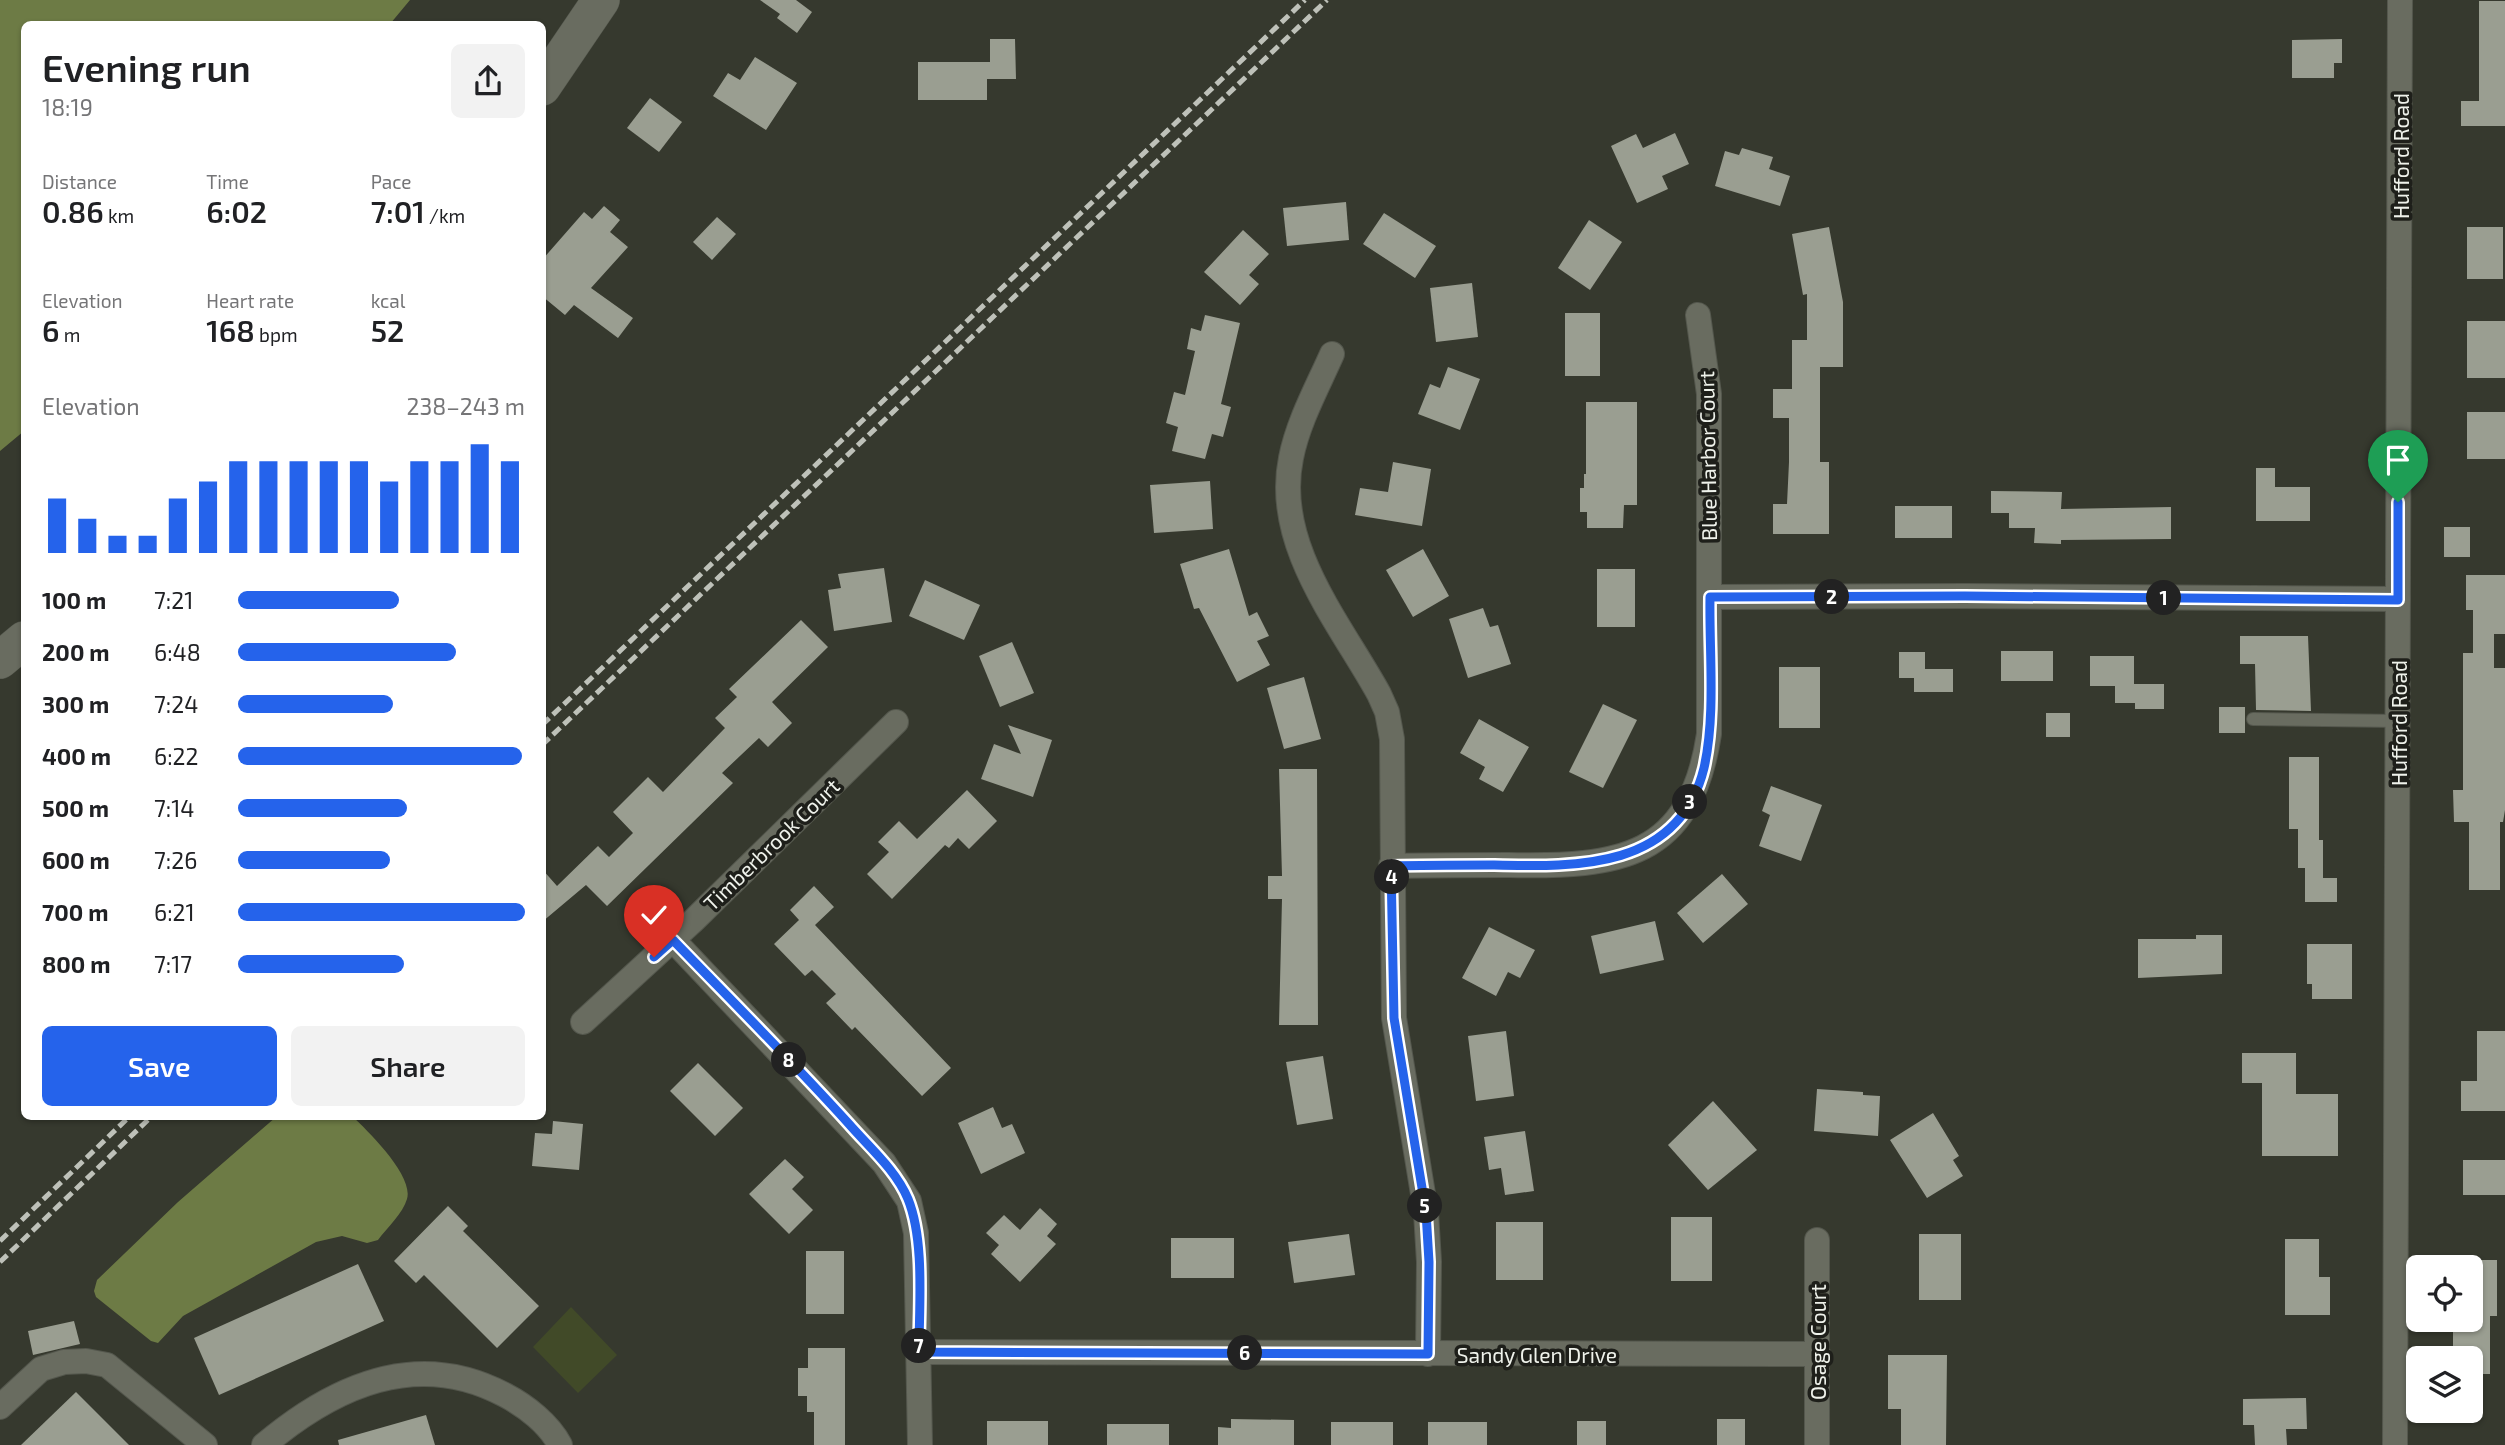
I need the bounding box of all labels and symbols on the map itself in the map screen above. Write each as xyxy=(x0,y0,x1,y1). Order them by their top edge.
street label: Hufford Road xyxy=(2388,93,2413,219)
street label: Blue Harbor Court xyxy=(1693,371,1721,541)
pin xyxy=(2368,430,2428,502)
pin: 2 xyxy=(1814,580,1850,614)
pin: 1 xyxy=(2146,580,2182,616)
street label: Hufford Road xyxy=(2386,660,2411,786)
street label: Timberbrook Court xyxy=(698,773,844,915)
pin: 3 xyxy=(1672,784,1708,820)
pin: 4 xyxy=(1374,860,1410,894)
pin xyxy=(624,885,684,957)
pin: 8 xyxy=(772,1042,806,1078)
pin: 5 xyxy=(1408,1188,1442,1224)
street label: Osage Court xyxy=(1805,1284,1830,1400)
pin: 7 xyxy=(902,1328,936,1364)
pin: 6 xyxy=(1228,1336,1262,1370)
street label: Sandy Glen Drive xyxy=(1457,1342,1617,1367)

